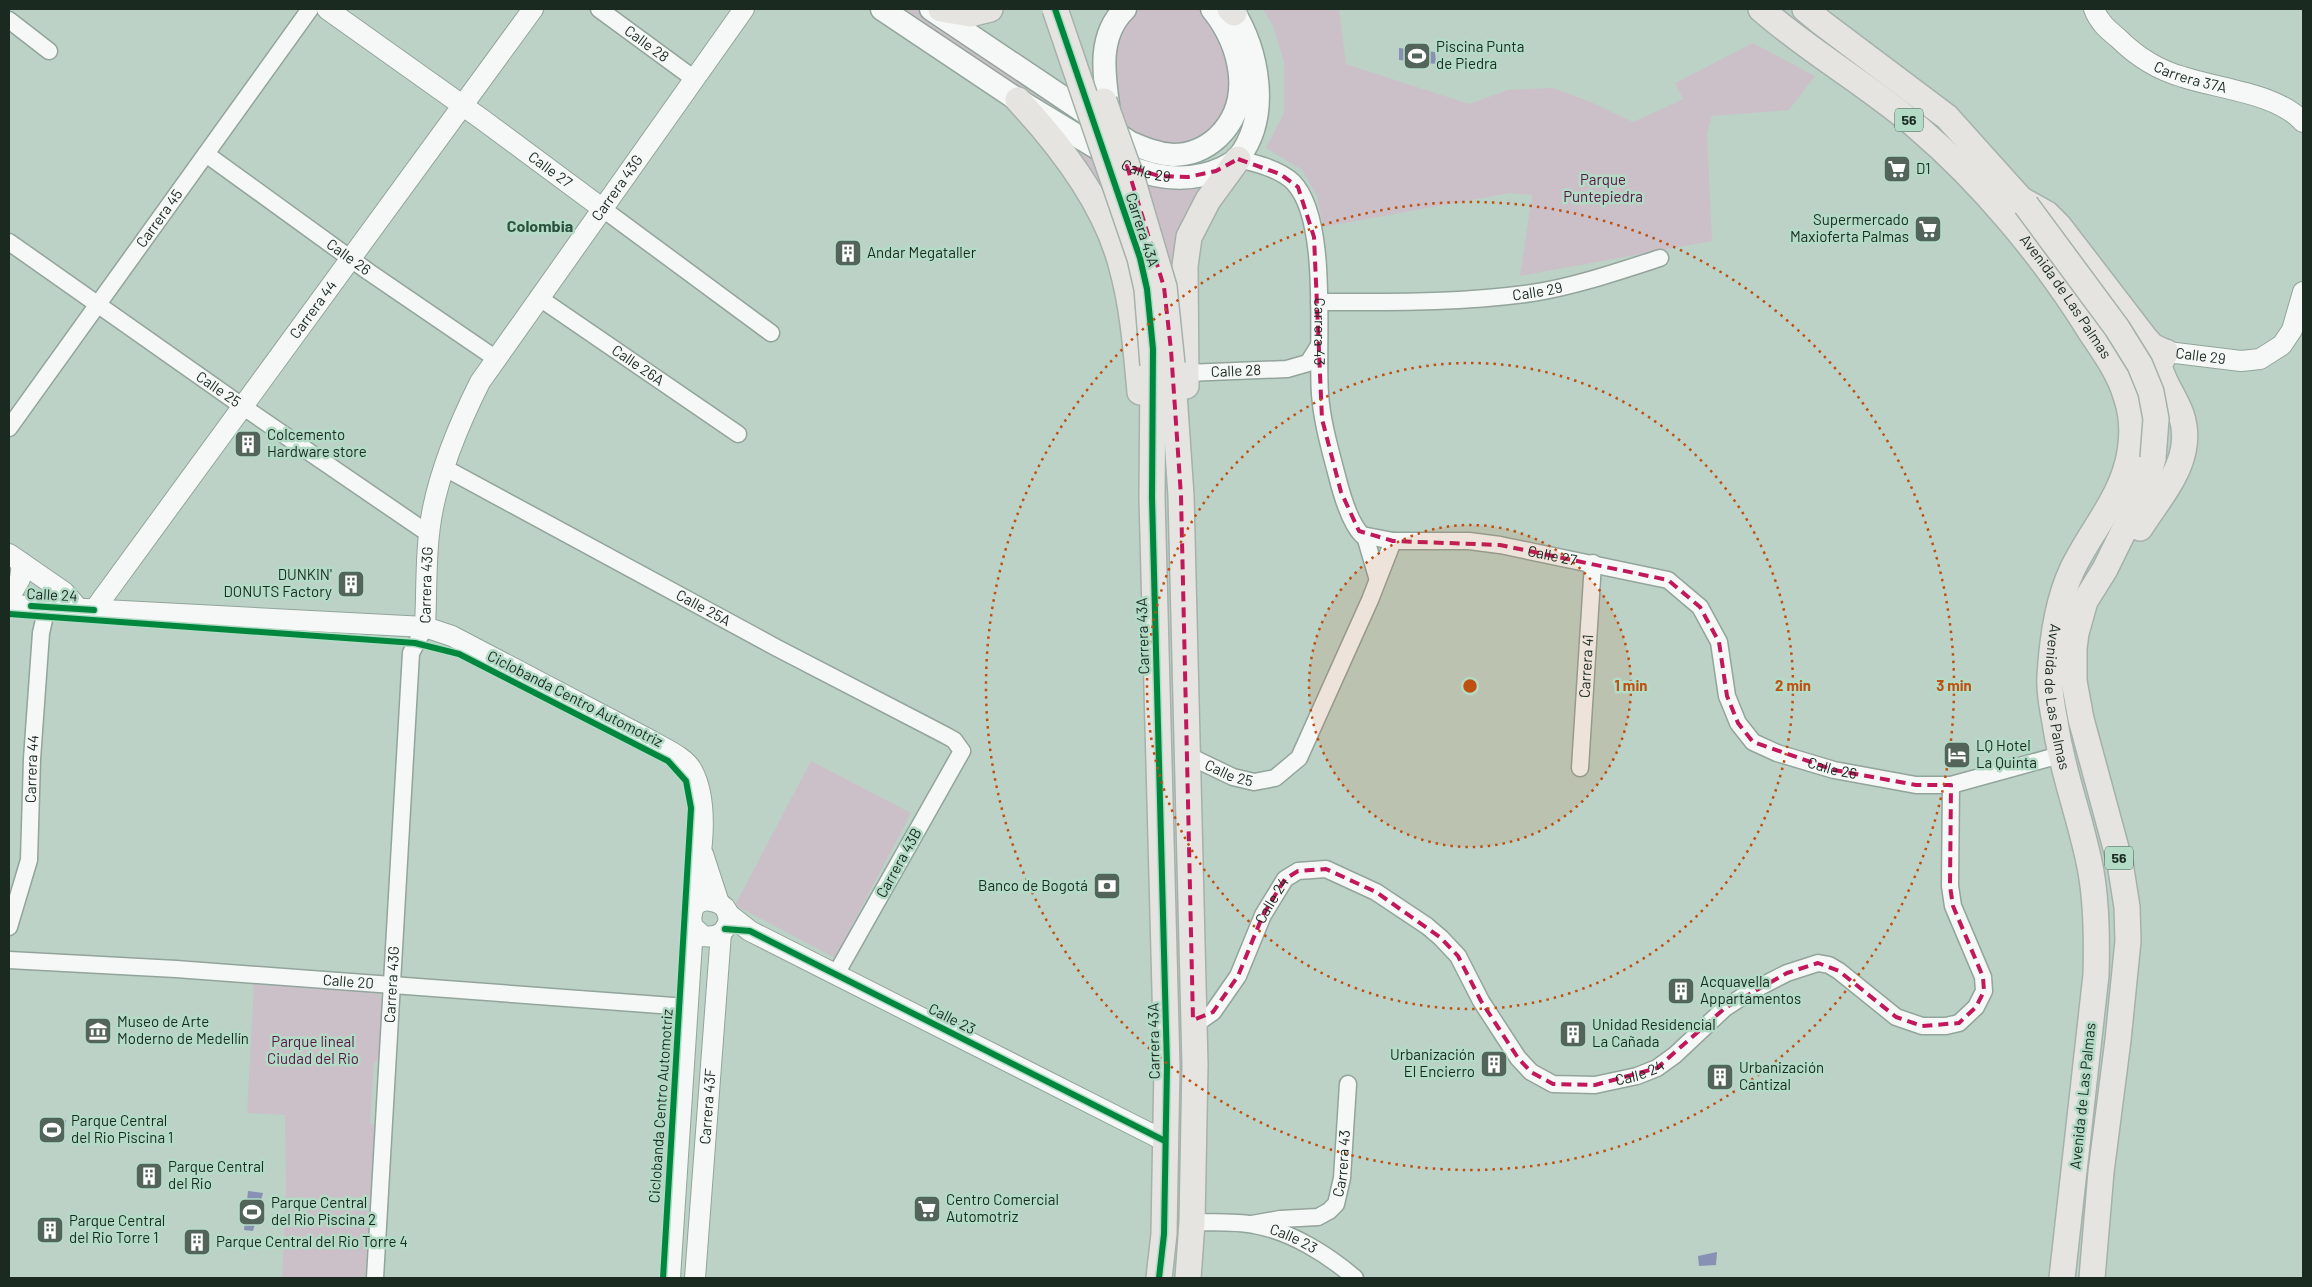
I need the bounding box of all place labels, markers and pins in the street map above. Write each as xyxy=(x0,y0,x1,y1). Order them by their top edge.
place label: Piscina Punta de Piedra xyxy=(1436,37,1524,72)
sports icon: Piscina Punta de Piedra xyxy=(1402,41,1432,71)
supermarket icon: D1 xyxy=(1882,154,1912,184)
place label: D1 xyxy=(1916,159,1931,177)
place label: Supermercado Maxioferta Palmas xyxy=(1790,210,1909,245)
supermarket icon: Supermercado Maxioferta Palmas xyxy=(1913,214,1943,244)
building icon: Andar Megataller xyxy=(833,238,863,268)
place label: Andar Megataller xyxy=(867,243,977,261)
place label: Colcemento Hardware store xyxy=(267,425,367,460)
building icon: Colcemento Hardware store xyxy=(233,429,263,459)
place label: DUNKIN' DONUTS Factory xyxy=(224,565,332,600)
building icon: DUNKIN' DONUTS Factory xyxy=(336,569,366,599)
centre of rings xyxy=(1461,677,1479,695)
place label: LQ Hotel La Quinta xyxy=(1976,736,2037,771)
hotel icon: LQ Hotel La Quinta xyxy=(1942,740,1972,770)
bank icon: Banco de Bogotá xyxy=(1092,871,1122,901)
place label: Banco de Bogotá xyxy=(978,876,1088,894)
place label: Acquavella Appartamentos xyxy=(1700,972,1801,1007)
building icon: Acquavella Appartamentos xyxy=(1666,976,1696,1006)
place label: Museo de Arte Moderno de Medellín xyxy=(117,1012,249,1047)
place label: Unidad Residencial La Cañada xyxy=(1592,1015,1716,1050)
museum icon: Museo de Arte Moderno de Medellín xyxy=(83,1016,113,1046)
building icon: Unidad Residencial La Cañada xyxy=(1558,1019,1588,1049)
place label: Urbanización El Encierro xyxy=(1390,1045,1475,1080)
building icon: Urbanización El Encierro xyxy=(1479,1049,1509,1079)
place label: Urbanización Cantizal xyxy=(1739,1058,1824,1093)
building icon: Urbanización Cantizal xyxy=(1705,1062,1735,1092)
place label: Parque Central del Rio Piscina 1 xyxy=(71,1111,173,1146)
sports icon: Parque Central del Rio Piscina 1 xyxy=(37,1115,67,1145)
place label: Parque Central del Rio xyxy=(168,1157,264,1192)
building icon: Parque Central del Rio xyxy=(134,1161,164,1191)
place label: Centro Comercial Automotriz xyxy=(946,1190,1059,1225)
place label: Parque Central del Rio Piscina 2 xyxy=(271,1193,376,1228)
supermarket icon: Centro Comercial Automotriz xyxy=(912,1194,942,1224)
sports icon: Parque Central del Rio Piscina 2 xyxy=(237,1197,267,1227)
place label: Parque Central del Rio Torre 1 xyxy=(69,1211,165,1246)
building icon: Parque Central del Rio Torre 1 xyxy=(35,1215,65,1245)
building icon: Parque Central del Rio Torre 4 xyxy=(182,1227,212,1257)
place label: Parque Central del Rio Torre 4 xyxy=(216,1232,408,1250)

